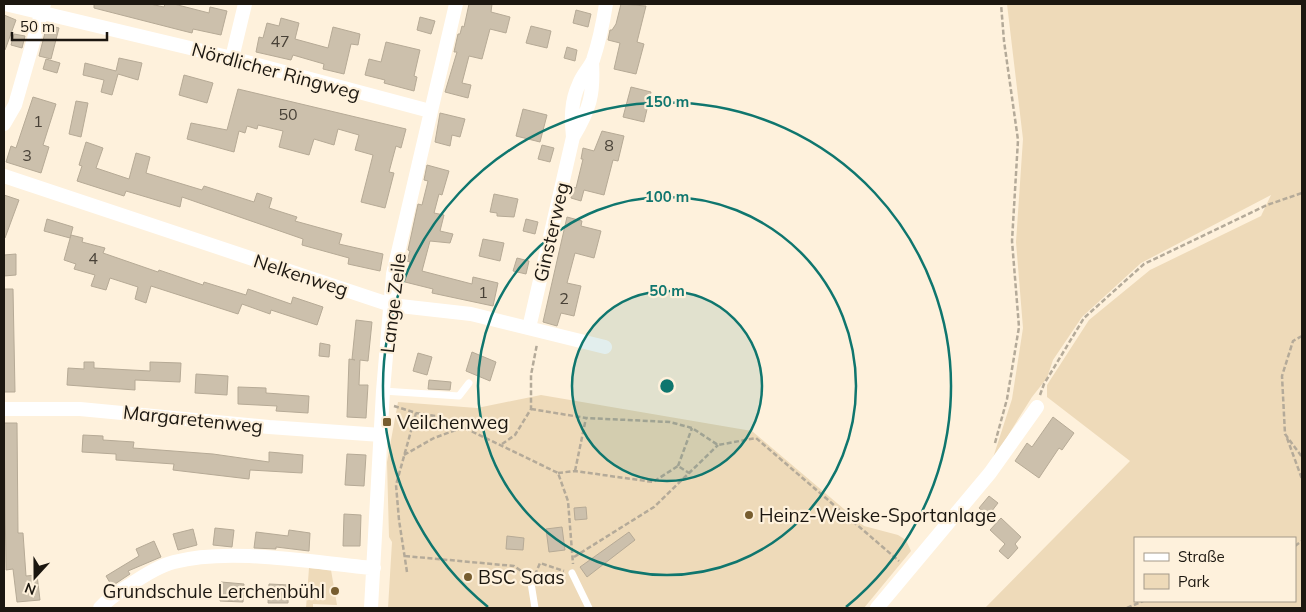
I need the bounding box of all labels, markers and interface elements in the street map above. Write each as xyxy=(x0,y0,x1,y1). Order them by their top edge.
scale bar xyxy=(12,10,108,42)
text: 50 m xyxy=(20,17,55,36)
house number: 47 xyxy=(270,31,290,51)
street label: Nördlicher Ringweg xyxy=(189,37,363,105)
text: 150 m xyxy=(645,92,689,111)
house number: 50 xyxy=(278,104,298,124)
house number: 1 xyxy=(33,111,43,131)
house number: 8 xyxy=(604,135,614,155)
house number: 3 xyxy=(22,145,32,165)
street label: Ginsterweg xyxy=(528,180,574,284)
text: 100 m xyxy=(645,187,689,206)
house number: 4 xyxy=(88,248,98,268)
street label: Nelkenweg xyxy=(251,248,351,302)
street label: Lange Zeile xyxy=(375,252,411,354)
text: 50 m xyxy=(649,281,685,300)
house number: 1 xyxy=(478,282,488,302)
house number: 2 xyxy=(559,288,569,308)
centre of rings xyxy=(658,377,676,395)
street label: Margaretenweg xyxy=(122,400,264,438)
place label: Veilchenweg xyxy=(397,410,509,434)
marker: Veilchenweg xyxy=(381,416,393,428)
place label: Heinz-Weiske-Sportanlage xyxy=(759,503,996,527)
marker: Heinz-Weiske-Sportanlage xyxy=(743,509,755,521)
legend xyxy=(1134,537,1296,602)
text: Straße xyxy=(1178,547,1225,566)
north arrow xyxy=(10,552,60,602)
place label: BSC Saas xyxy=(478,565,565,589)
marker: BSC Saas xyxy=(462,571,474,583)
text: Park xyxy=(1178,572,1210,591)
text: N xyxy=(22,579,39,599)
place label: Grundschule Lerchenbühl xyxy=(103,579,325,603)
marker: Grundschule Lerchenbühl xyxy=(329,585,341,597)

